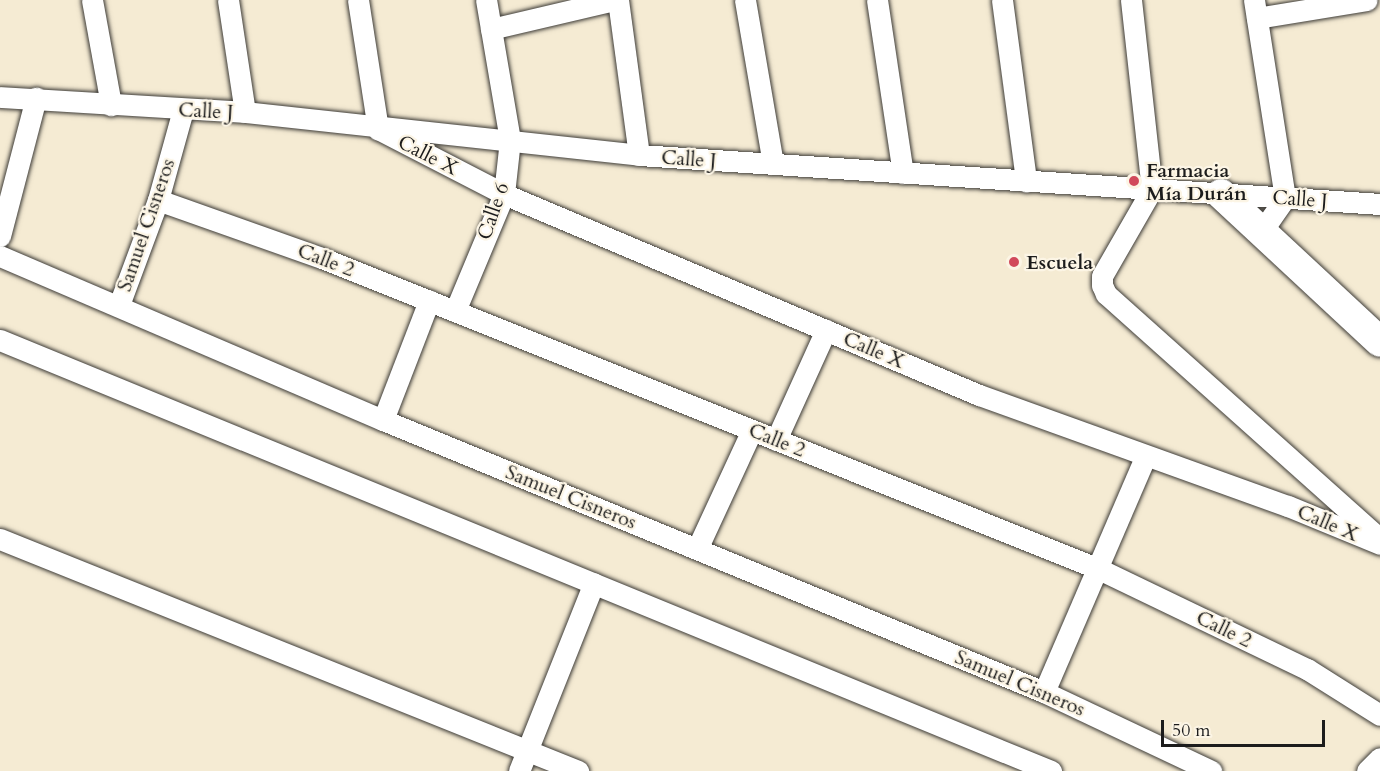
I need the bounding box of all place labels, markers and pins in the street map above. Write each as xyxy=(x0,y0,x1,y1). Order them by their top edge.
place label: Farmacia Mía Durán xyxy=(1146,158,1247,205)
marker: Farmacia Mía Durán xyxy=(1127,174,1141,188)
place label: Escuela xyxy=(1026,250,1093,274)
marker: Escuela xyxy=(1007,255,1021,269)

